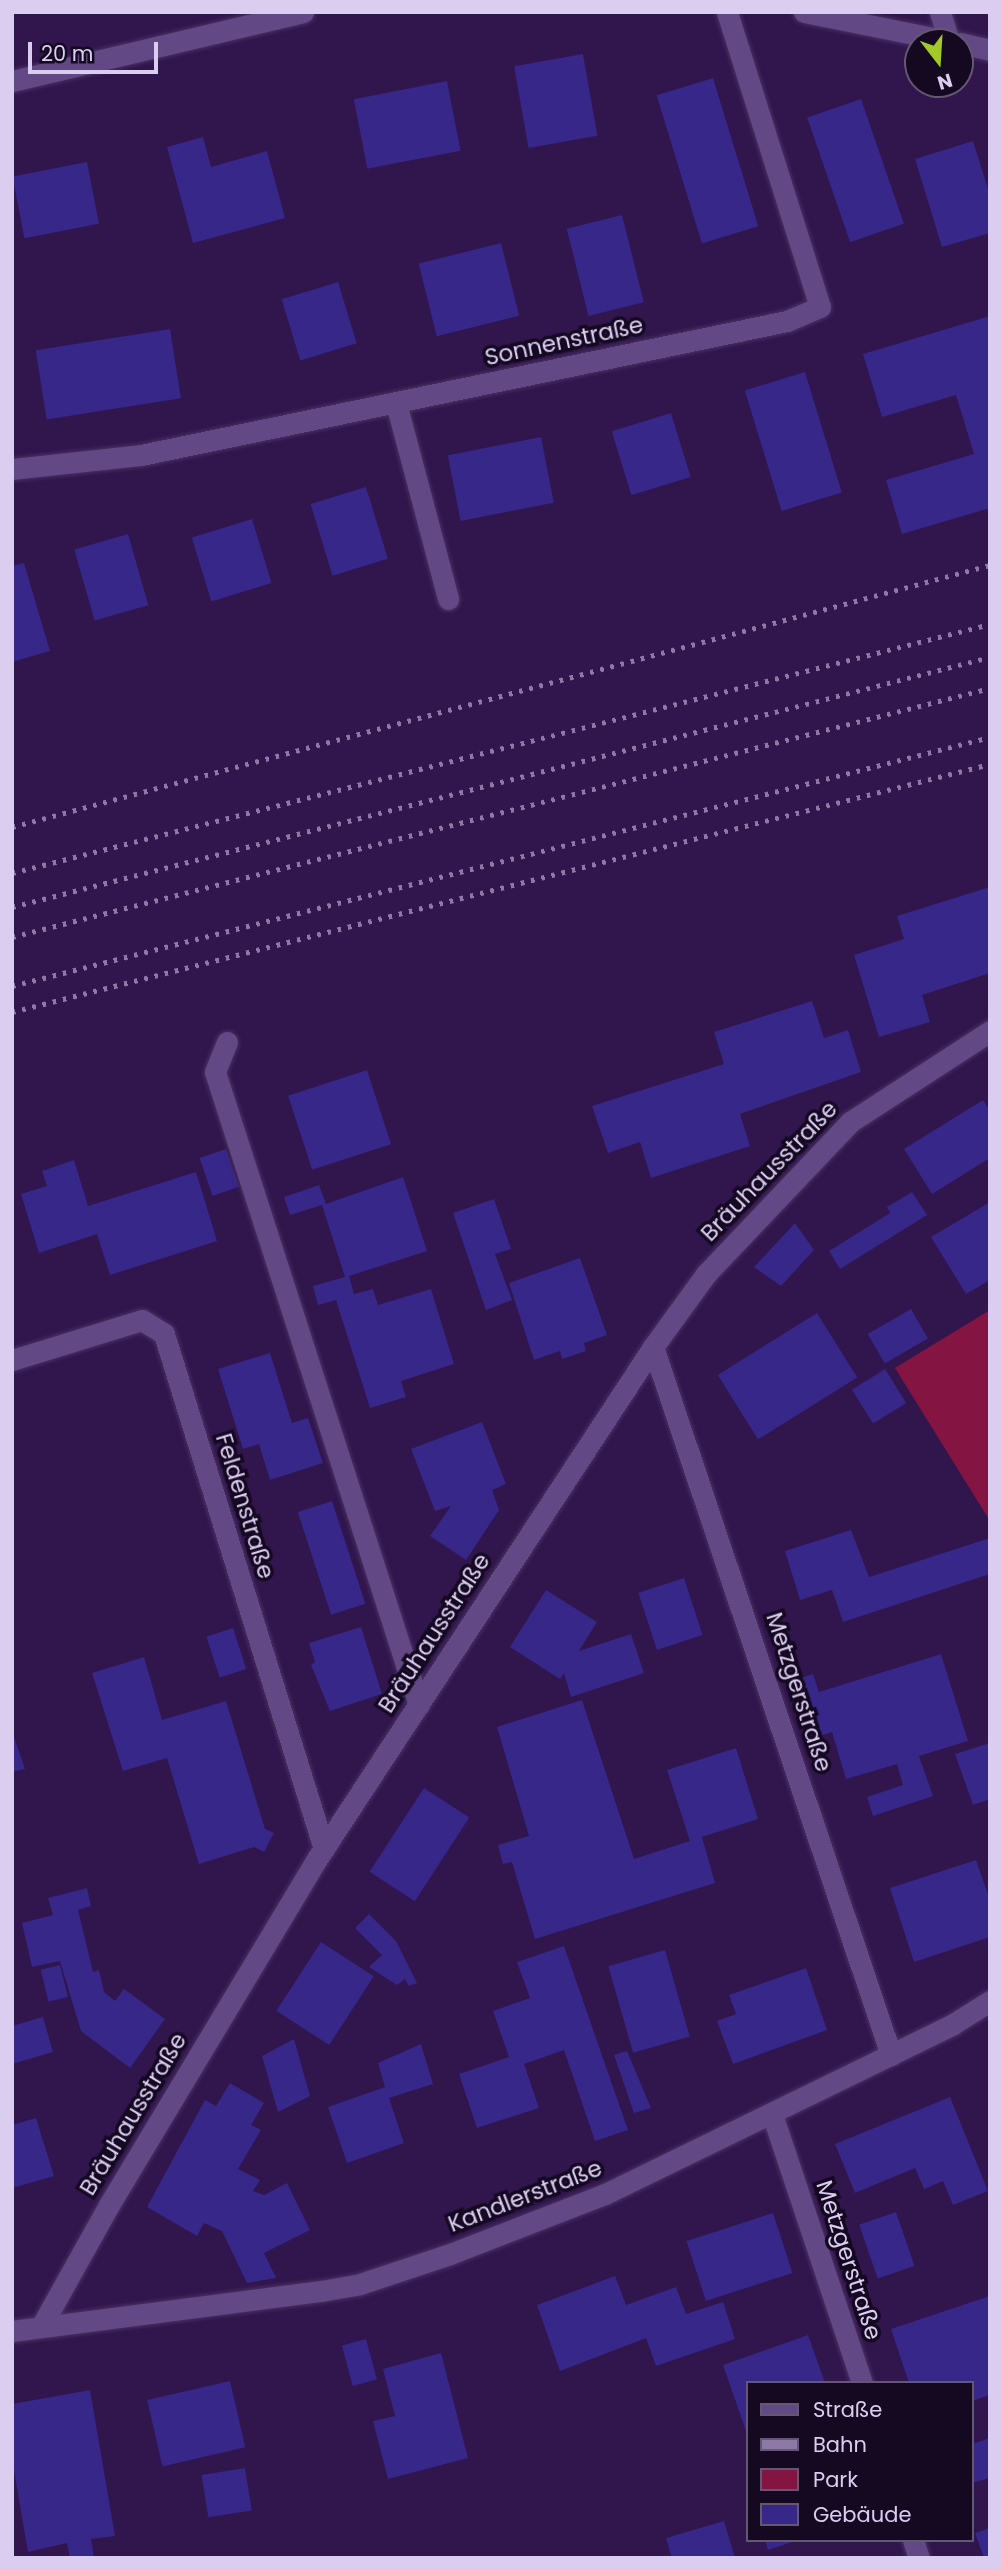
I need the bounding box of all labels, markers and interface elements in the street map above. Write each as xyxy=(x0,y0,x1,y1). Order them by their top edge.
scale bar xyxy=(32,28,161,72)
north arrow xyxy=(904,28,974,98)
text: 20 m xyxy=(41,39,94,68)
text: N xyxy=(934,67,955,97)
street label: Sonnenstraße xyxy=(482,311,646,371)
street label: Bräuhausstraße xyxy=(695,1095,843,1247)
street label: Feldenstraße xyxy=(210,1430,280,1582)
street label: Bräuhausstraße xyxy=(372,1548,496,1718)
street label: Metzgerstraße xyxy=(760,1609,838,1775)
street label: Bräuhausstraße xyxy=(74,2028,192,2200)
street label: Kandlerstraße xyxy=(444,2154,606,2238)
street label: Metzgerstraße xyxy=(810,2177,888,2343)
legend xyxy=(746,2381,974,2542)
text: Straße xyxy=(813,2395,882,2424)
text: Bahn xyxy=(813,2430,867,2459)
text: Park xyxy=(813,2465,858,2494)
text: Gebäude xyxy=(813,2500,911,2529)

